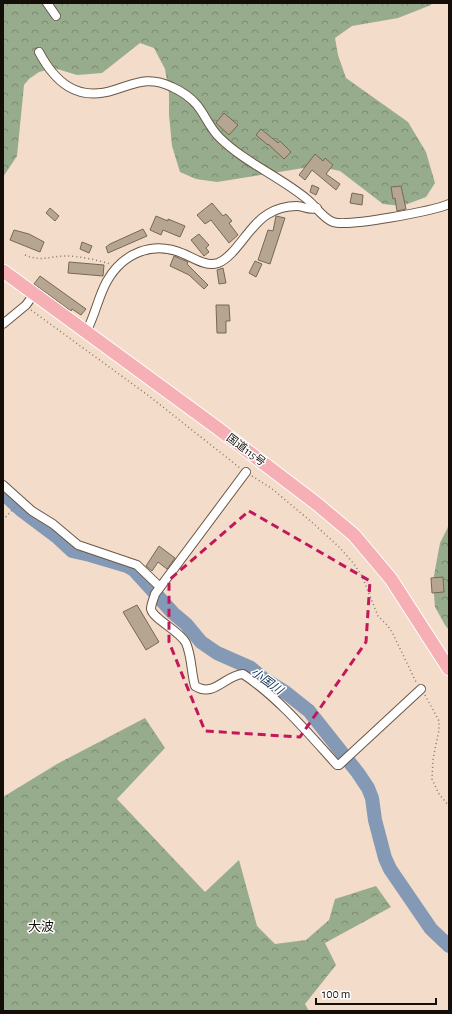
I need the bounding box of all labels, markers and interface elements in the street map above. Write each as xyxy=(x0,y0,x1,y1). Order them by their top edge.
street label: 国道115号 xyxy=(225,431,268,468)
water label: 小国川 xyxy=(249,666,287,698)
district label: 大波 xyxy=(28,920,54,934)
scale bar xyxy=(316,980,436,1006)
text: 100 m xyxy=(322,988,350,1000)

